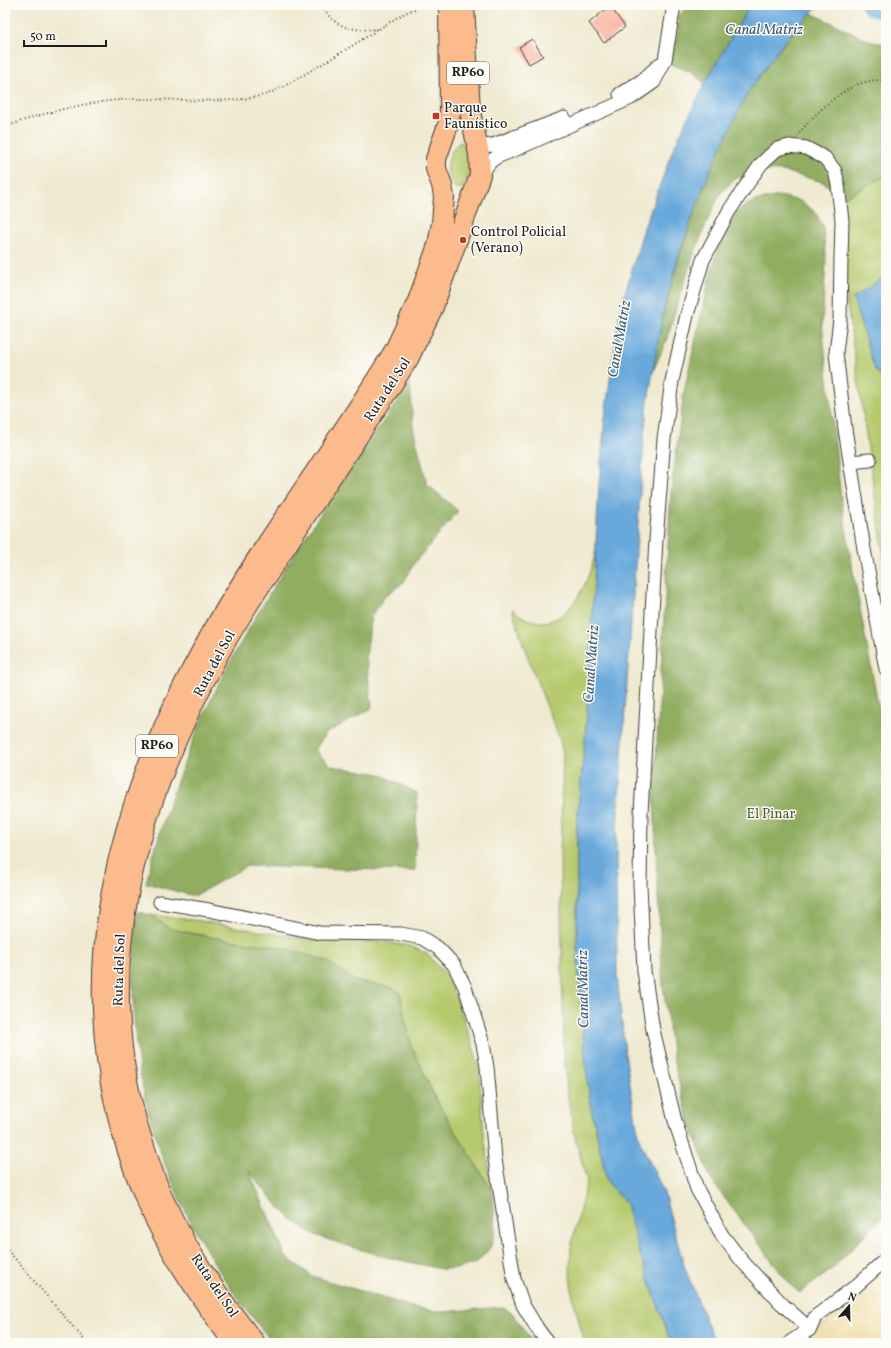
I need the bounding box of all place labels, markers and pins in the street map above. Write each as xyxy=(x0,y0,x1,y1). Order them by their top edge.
place label: Parque Faunístico xyxy=(444,99,507,134)
marker: Parque Faunístico xyxy=(431,111,441,121)
place label: Control Policial (Verano) xyxy=(471,223,566,258)
marker: Control Policial (Verano) xyxy=(458,235,468,245)

